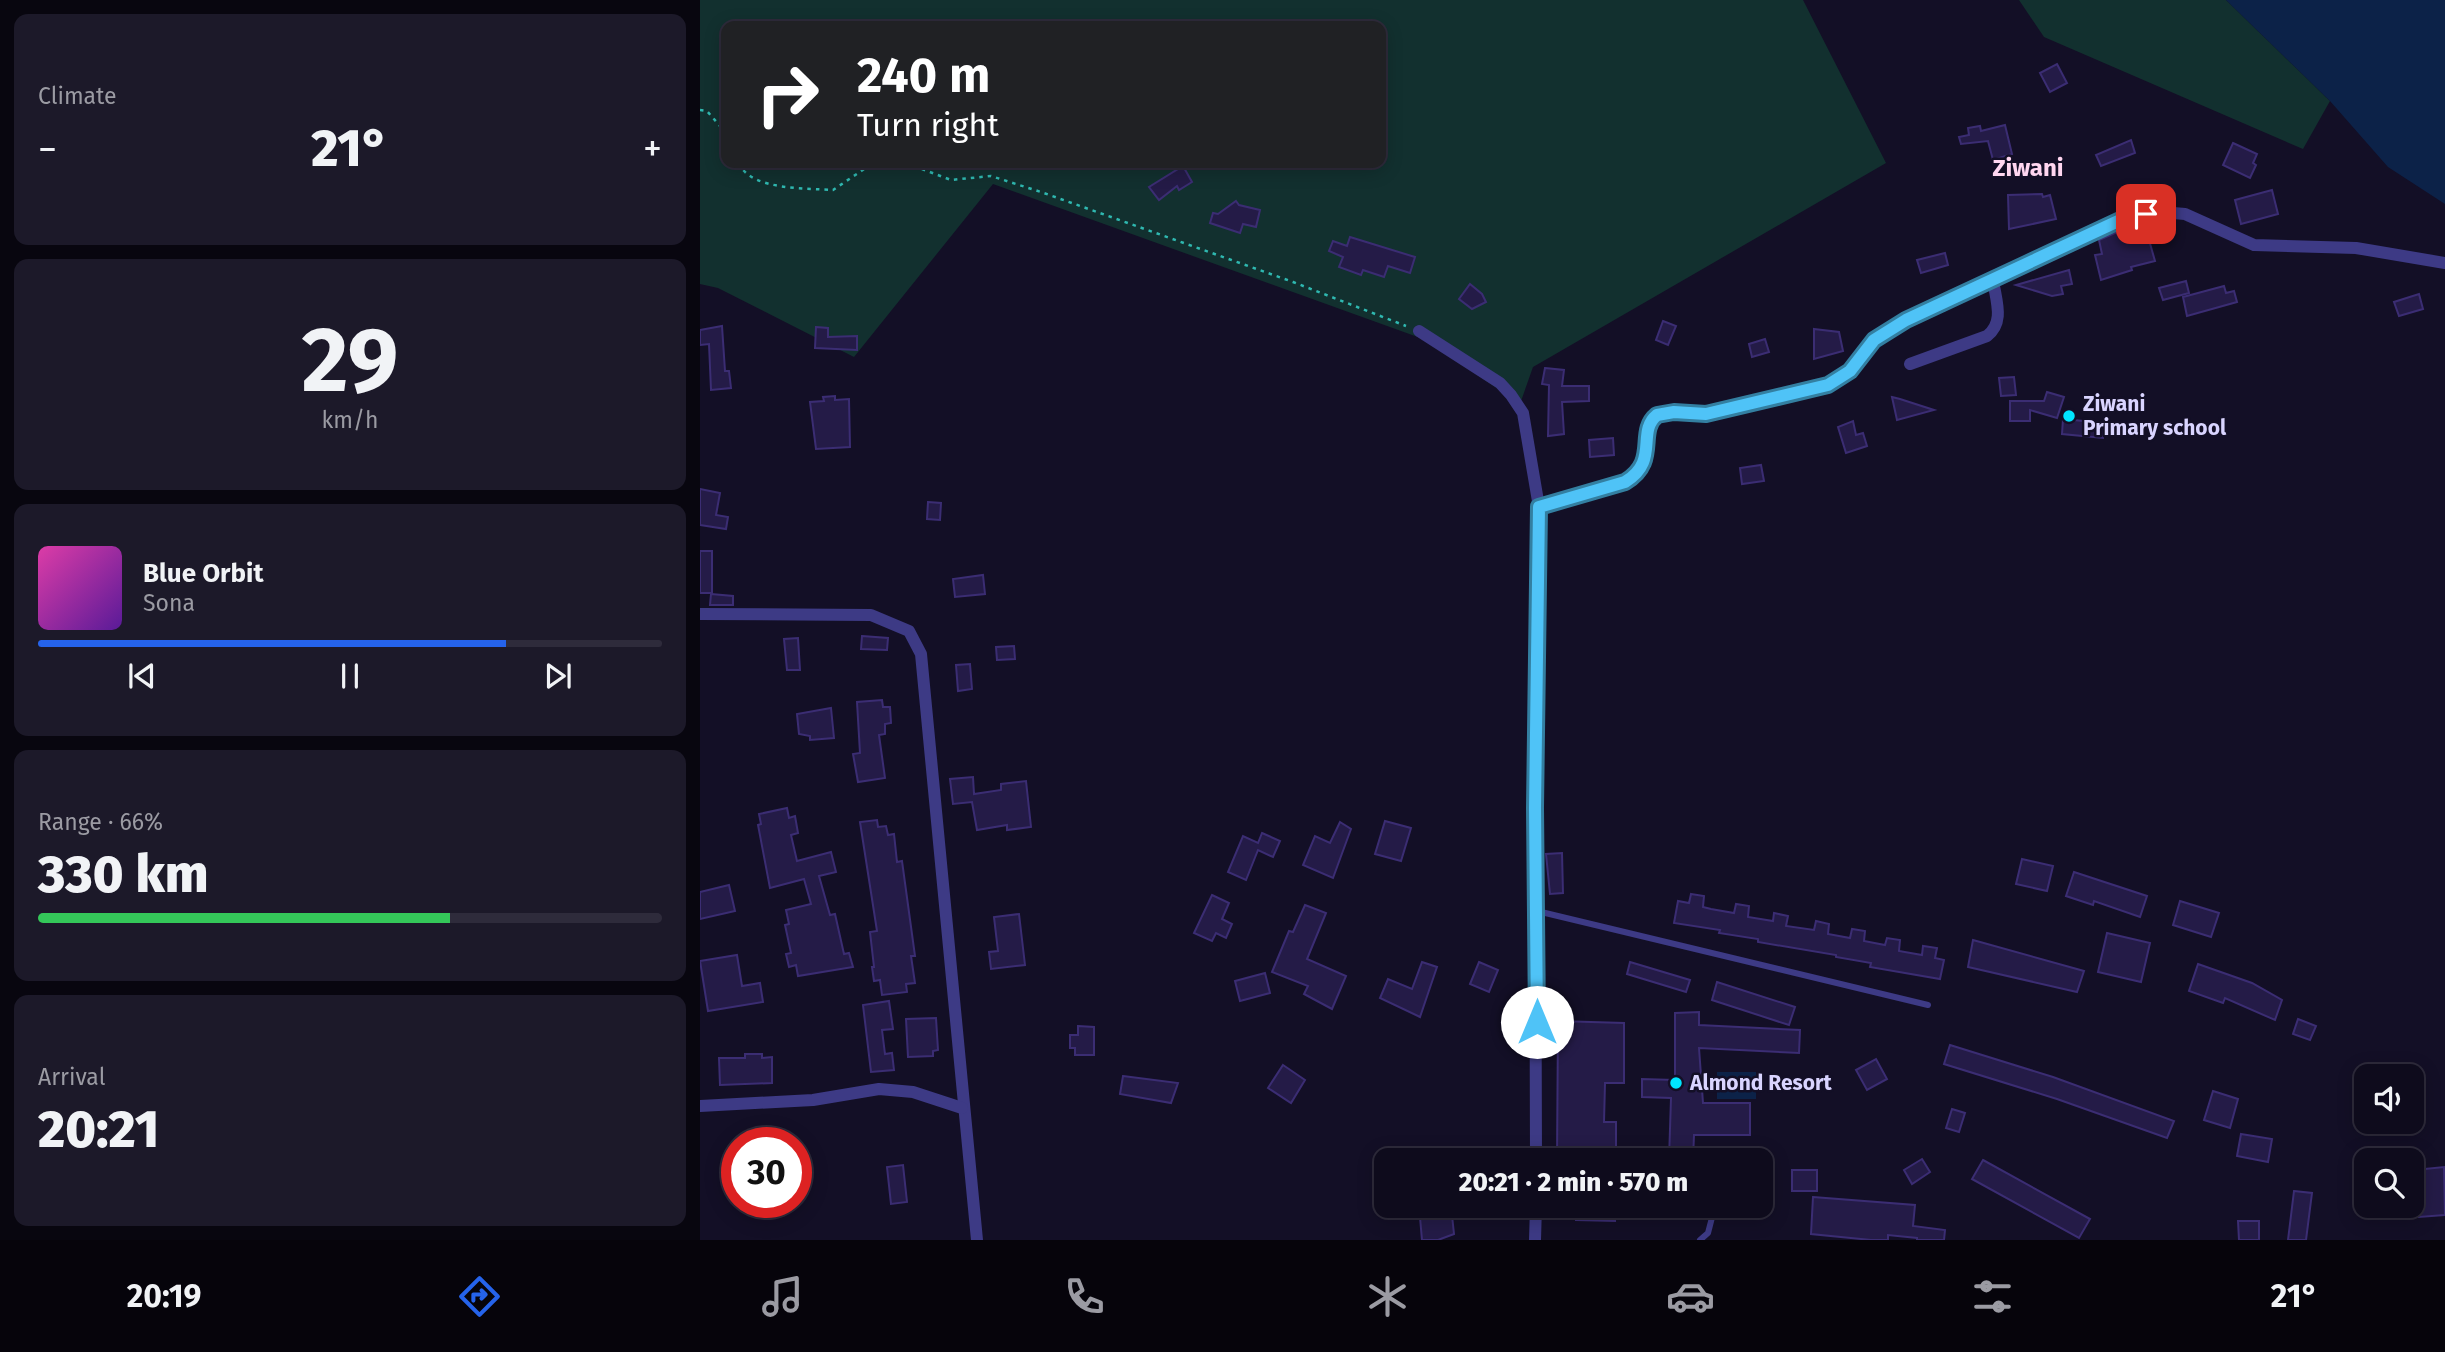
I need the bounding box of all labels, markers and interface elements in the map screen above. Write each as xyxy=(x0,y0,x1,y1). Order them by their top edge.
text: 240 m xyxy=(857,46,990,105)
icon: right xyxy=(742,49,833,140)
text: Climate xyxy=(38,82,117,110)
text: Turn right xyxy=(857,106,999,144)
text: 21° xyxy=(311,117,389,180)
text: − xyxy=(38,126,57,172)
text: + xyxy=(643,126,662,172)
district label: Ziwani xyxy=(1992,154,2064,182)
pin xyxy=(2116,184,2176,244)
icon: arrive xyxy=(2127,195,2165,233)
text: 29 xyxy=(301,306,399,415)
place label: Ziwani Primary school xyxy=(2083,391,2227,441)
text: km/h xyxy=(322,406,378,434)
marker: Ziwani Primary school xyxy=(2061,408,2077,424)
text: Blue Orbit xyxy=(143,558,263,589)
text: Sona xyxy=(143,589,195,617)
icon: previous xyxy=(123,657,161,695)
icon: pause xyxy=(331,657,369,695)
icon: next xyxy=(539,657,577,695)
text: Range · 66% xyxy=(38,808,163,836)
text: 330 km xyxy=(38,843,209,906)
position arrow xyxy=(1500,985,1574,1059)
text: Arrival xyxy=(38,1063,105,1091)
map controls xyxy=(2354,1064,2424,1218)
button: sound xyxy=(2354,1064,2424,1134)
place label: Almond Resort xyxy=(1689,1070,1832,1096)
marker: Almond Resort xyxy=(1668,1075,1684,1091)
text: 20:21 xyxy=(38,1098,159,1161)
speed limit sign: 30 xyxy=(721,1127,812,1218)
button: search xyxy=(2354,1148,2424,1218)
text: 20:21 · 2 min · 570 m xyxy=(1459,1167,1688,1198)
icon: directions xyxy=(455,1272,504,1321)
icon: music xyxy=(758,1272,807,1321)
icon: phone xyxy=(1060,1272,1109,1321)
icon: climate xyxy=(1363,1272,1412,1321)
icon: car xyxy=(1666,1272,1715,1321)
icon: filters xyxy=(1968,1272,2017,1321)
text: 20:19 xyxy=(127,1277,201,1315)
text: 21° xyxy=(2271,1277,2318,1315)

